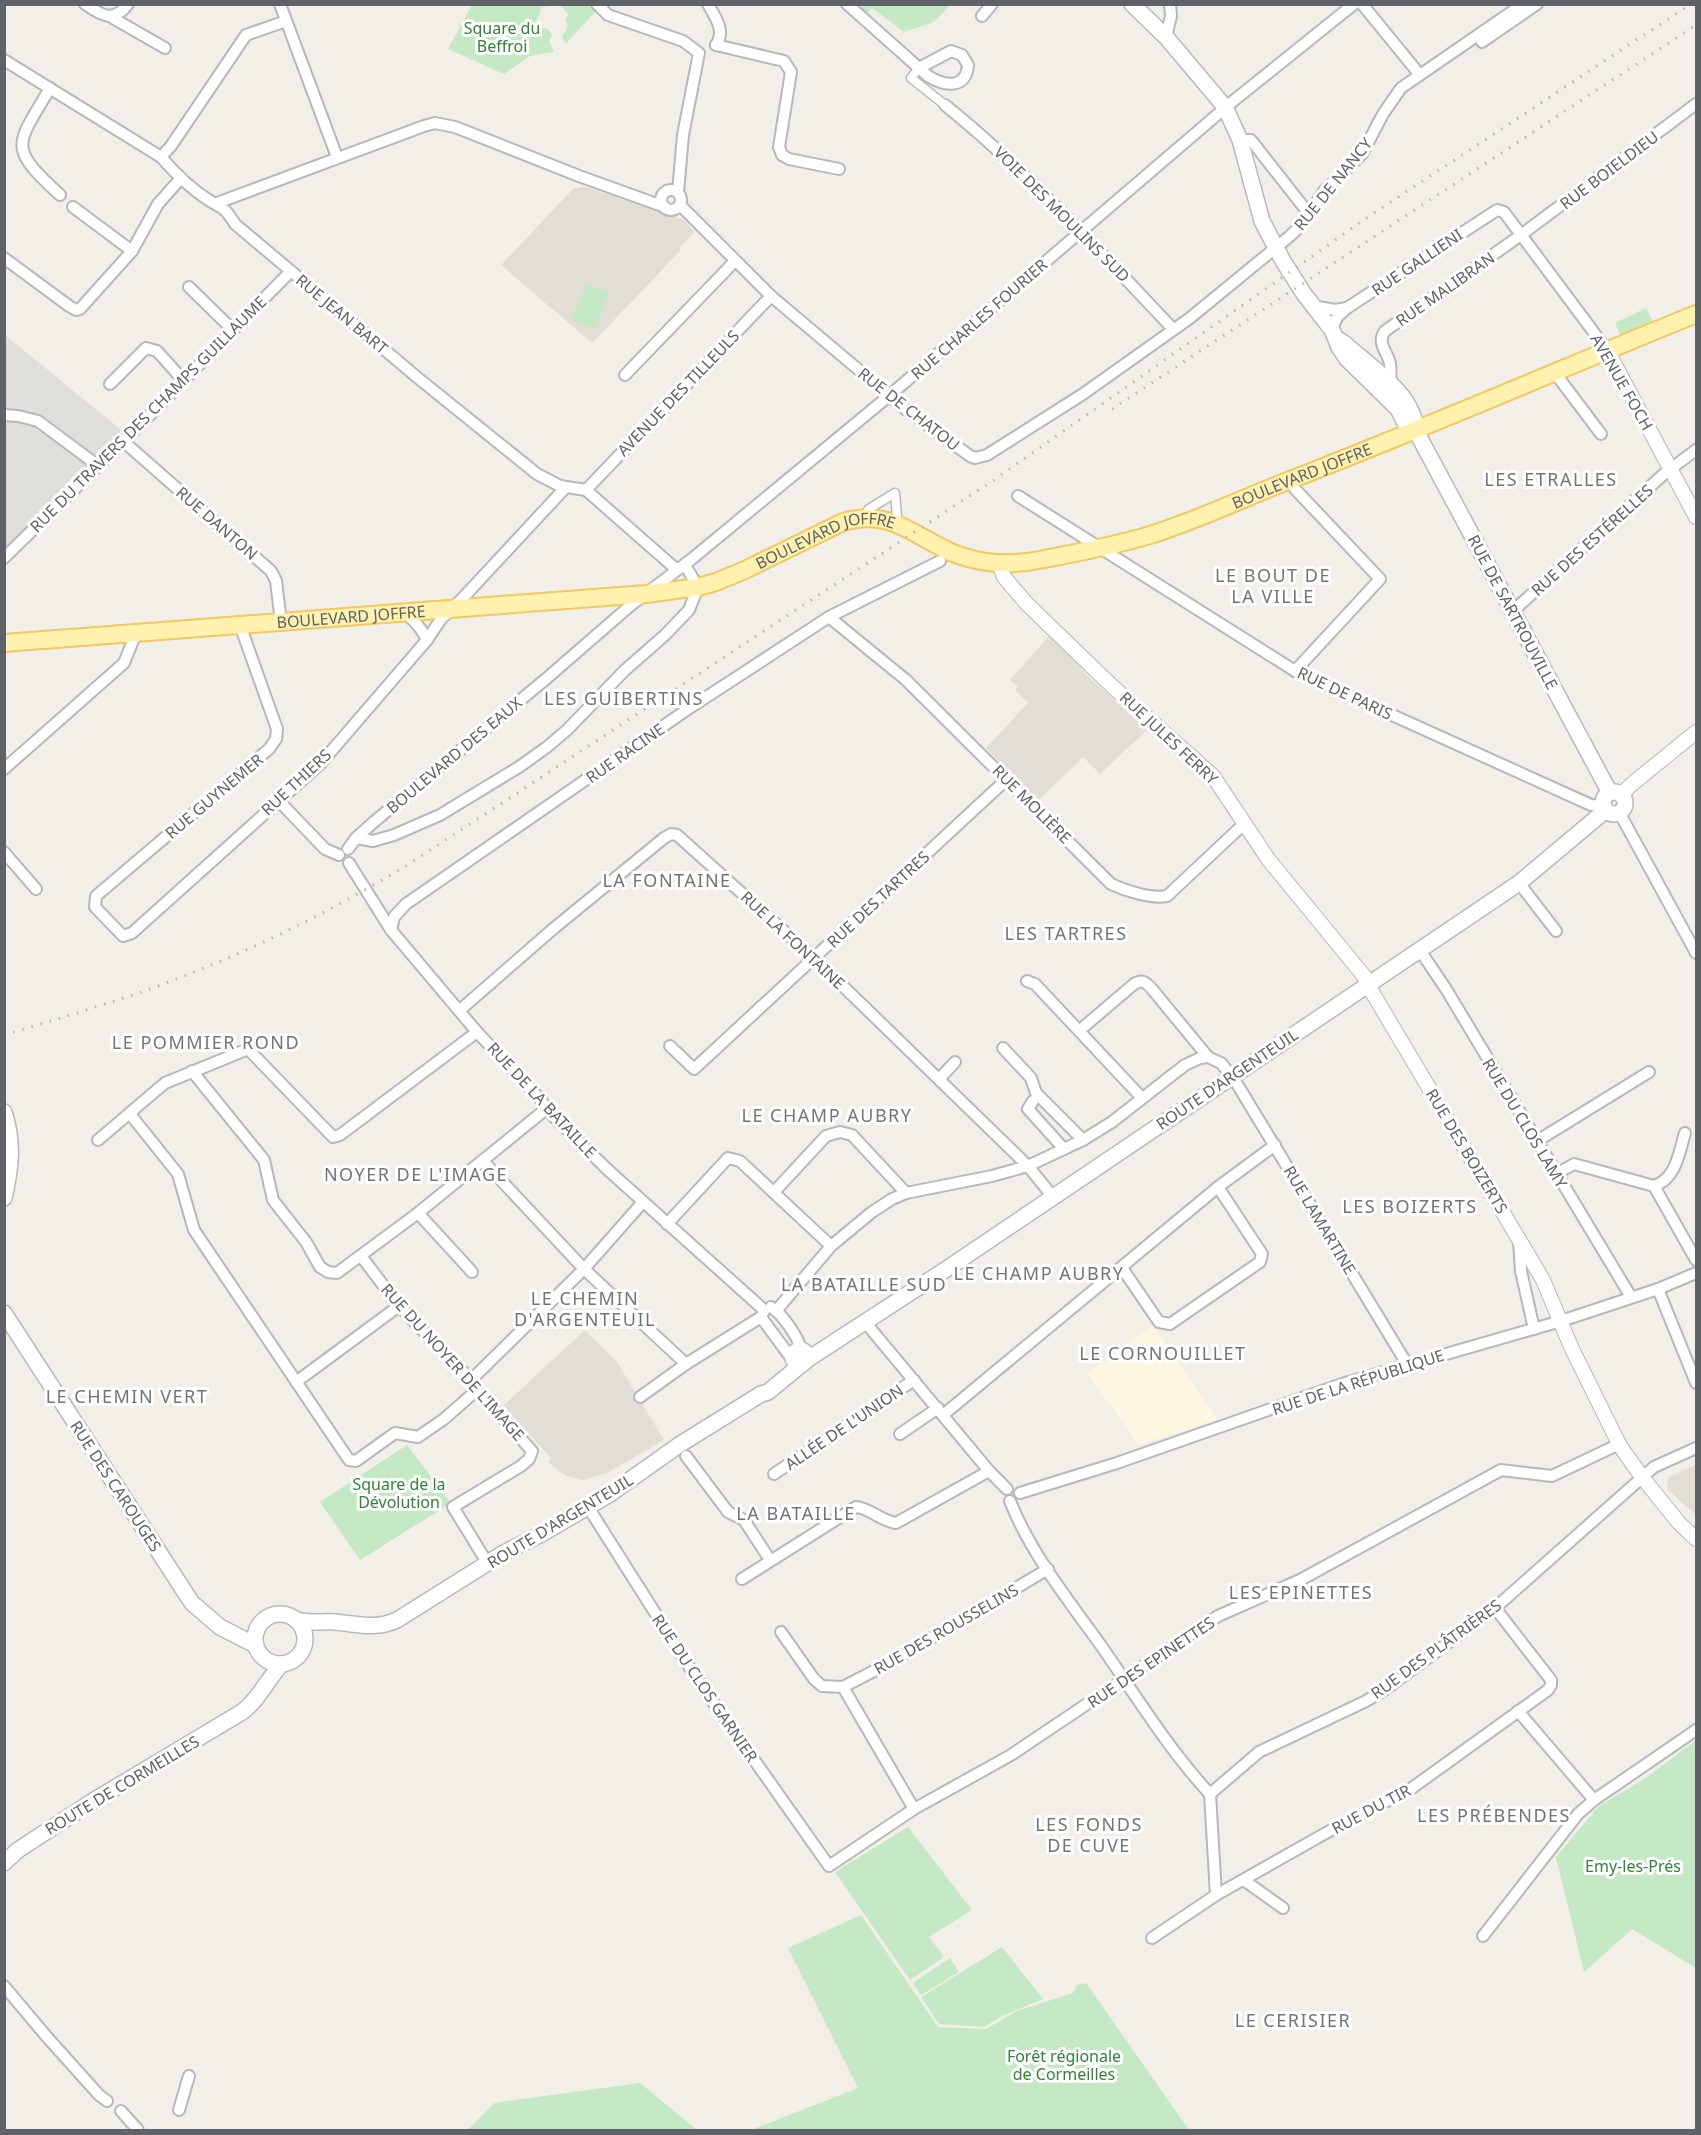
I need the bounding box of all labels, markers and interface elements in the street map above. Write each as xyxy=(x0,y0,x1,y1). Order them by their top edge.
park label: Square du Beffroi xyxy=(464,17,540,57)
street label: RUE BOIELDIEU xyxy=(1555,126,1663,214)
street label: RUE DE NANCY xyxy=(1289,132,1378,235)
street label: VOIE DES MOULINS SUD xyxy=(989,141,1135,287)
street label: RUE GALLIENI xyxy=(1367,223,1467,301)
street label: RUE MALIBRAN xyxy=(1391,247,1499,331)
street label: RUE CHARLES FOURIER xyxy=(906,254,1052,384)
street label: RUE JEAN BART xyxy=(291,269,393,359)
street label: RUE DU TRAVERS DES CHAMPS GUILLAUME xyxy=(25,291,271,537)
street label: AVENUE DES TILLEULS xyxy=(612,325,744,461)
street label: AVENUE FOCH xyxy=(1586,330,1658,434)
street label: RUE DE CHATOU xyxy=(854,362,964,456)
street label: BOULEVARD JOFFRE xyxy=(1228,438,1375,514)
district label: LES ETRALLES xyxy=(1484,467,1618,491)
street label: RUE DES ESTÉRELLES xyxy=(1526,479,1658,601)
street label: RUE DANTON xyxy=(171,481,263,565)
street label: BOULEVARD JOFFRE xyxy=(752,507,899,574)
street label: RUE DE SARTROUVILLE xyxy=(1463,531,1563,693)
district label: LE BOUT DE LA VILLE xyxy=(1215,563,1331,608)
street label: BOULEVARD JOFFRE xyxy=(276,600,426,633)
street label: RUE DE PARIS xyxy=(1294,661,1396,725)
district label: LES GUIBERTINS xyxy=(544,686,704,710)
street label: RUE JULES FERRY xyxy=(1115,687,1224,790)
street label: BOULEVARD DES EAUX xyxy=(382,691,527,818)
street label: RUE RACINE xyxy=(581,718,669,788)
street label: RUE THIERS xyxy=(256,744,336,820)
street label: RUE GUYNEMER xyxy=(160,748,268,843)
street label: RUE MOLIÈRE xyxy=(988,760,1076,848)
street label: RUE DES TARTRES xyxy=(822,846,934,952)
district label: LA FONTAINE xyxy=(602,868,732,892)
street label: RUE LA FONTAINE xyxy=(736,886,850,994)
district label: LES TARTRES xyxy=(1004,921,1128,945)
street label: ROUTE D'ARGENTEUIL xyxy=(1152,1023,1302,1135)
district label: LE POMMIER ROND xyxy=(112,1030,300,1054)
street label: RUE DE LA BATAILLE xyxy=(483,1037,601,1163)
street label: RUE DU CLOS LAMY xyxy=(1477,1054,1573,1193)
street label: RUE DES BOIZERTS xyxy=(1421,1084,1513,1218)
district label: LE CHAMP AUBRY xyxy=(742,1103,912,1127)
street label: RUE LAMARTINE xyxy=(1279,1161,1361,1279)
district label: NOYER DE L'IMAGE xyxy=(324,1162,508,1186)
district label: LES BOIZERTS xyxy=(1342,1194,1478,1218)
district label: LE CHAMP AUBRY xyxy=(954,1261,1124,1285)
district label: LA BATAILLE SUD xyxy=(781,1272,947,1296)
street label: RUE DU NOYER DE L'IMAGE xyxy=(376,1279,530,1445)
district label: LE CHEMIN D'ARGENTEUIL xyxy=(514,1286,656,1331)
district label: LE CORNOUILLET xyxy=(1079,1341,1247,1365)
street label: RUE DE LA RÉPUBLIQUE xyxy=(1269,1344,1447,1420)
street label: ALLÉE DE L'UNION xyxy=(781,1379,907,1475)
district label: LE CHEMIN VERT xyxy=(46,1384,208,1408)
street label: RUE DES CAROUGES xyxy=(65,1416,167,1556)
street label: ROUTE D'ARGENTEUIL xyxy=(483,1469,637,1573)
park label: Square de la Dévolution xyxy=(352,1473,446,1513)
district label: LA BATAILLE xyxy=(736,1501,856,1525)
street label: RUE DES ROUSSELINS xyxy=(870,1578,1023,1679)
district label: LES EPINETTES xyxy=(1229,1580,1373,1604)
street label: RUE DES PLÂTRIÈRES xyxy=(1366,1594,1506,1704)
street label: RUE DU CLOS GARNIER xyxy=(647,1610,763,1766)
street label: RUE DES EPINETTES xyxy=(1083,1611,1219,1713)
street label: ROUTE DE CORMEILLES xyxy=(41,1730,203,1840)
street label: RUE DU TIR xyxy=(1328,1779,1414,1839)
district label: LES PRÉBENDES xyxy=(1417,1803,1571,1827)
district label: LES FONDS DE CUVE xyxy=(1035,1812,1143,1857)
park label: Emy-les-Prés xyxy=(1585,1855,1681,1877)
district label: LE CERISIER xyxy=(1235,2008,1351,2032)
park label: Forêt régionale de Cormeilles xyxy=(1007,2045,1121,2085)

